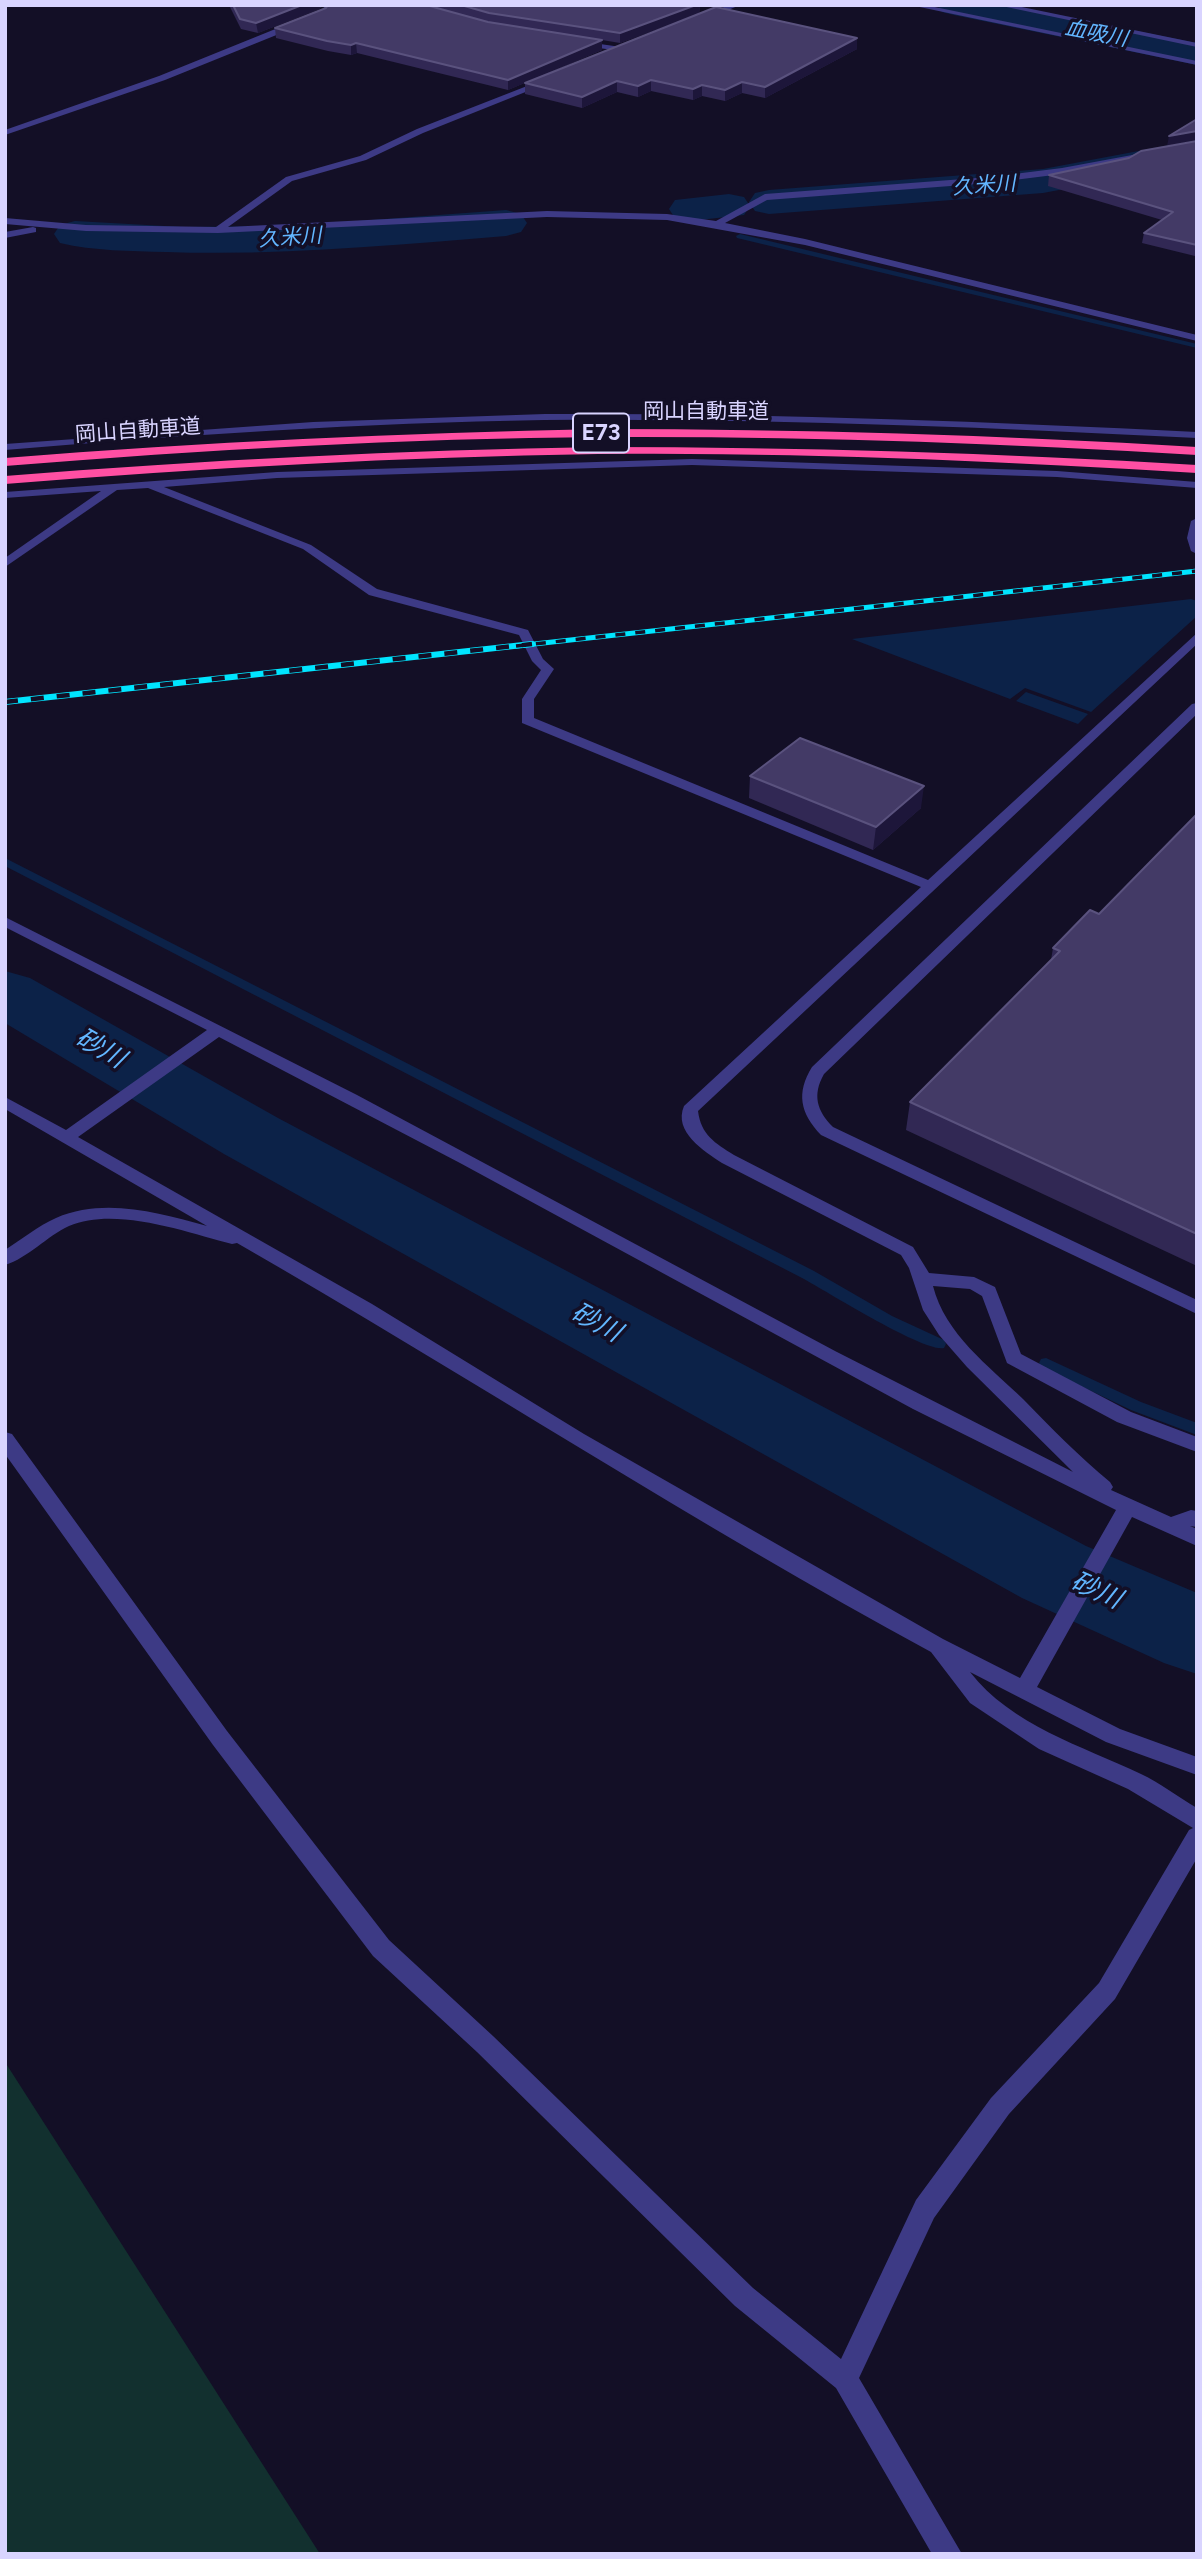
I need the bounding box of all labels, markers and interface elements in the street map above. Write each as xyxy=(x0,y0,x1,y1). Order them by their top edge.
water label: 血吸川 xyxy=(1063,16,1129,52)
water label: 久米川 xyxy=(952,171,1016,201)
water label: 久米川 xyxy=(258,223,322,253)
street label: 岡山自動車道 xyxy=(643,399,769,425)
street label: 岡山自動車道 xyxy=(74,414,202,448)
road number: E73 xyxy=(573,414,629,452)
water label: 砂川 xyxy=(70,1022,130,1076)
water label: 砂川 xyxy=(566,1297,626,1349)
water label: 砂川 xyxy=(1066,1566,1126,1616)

